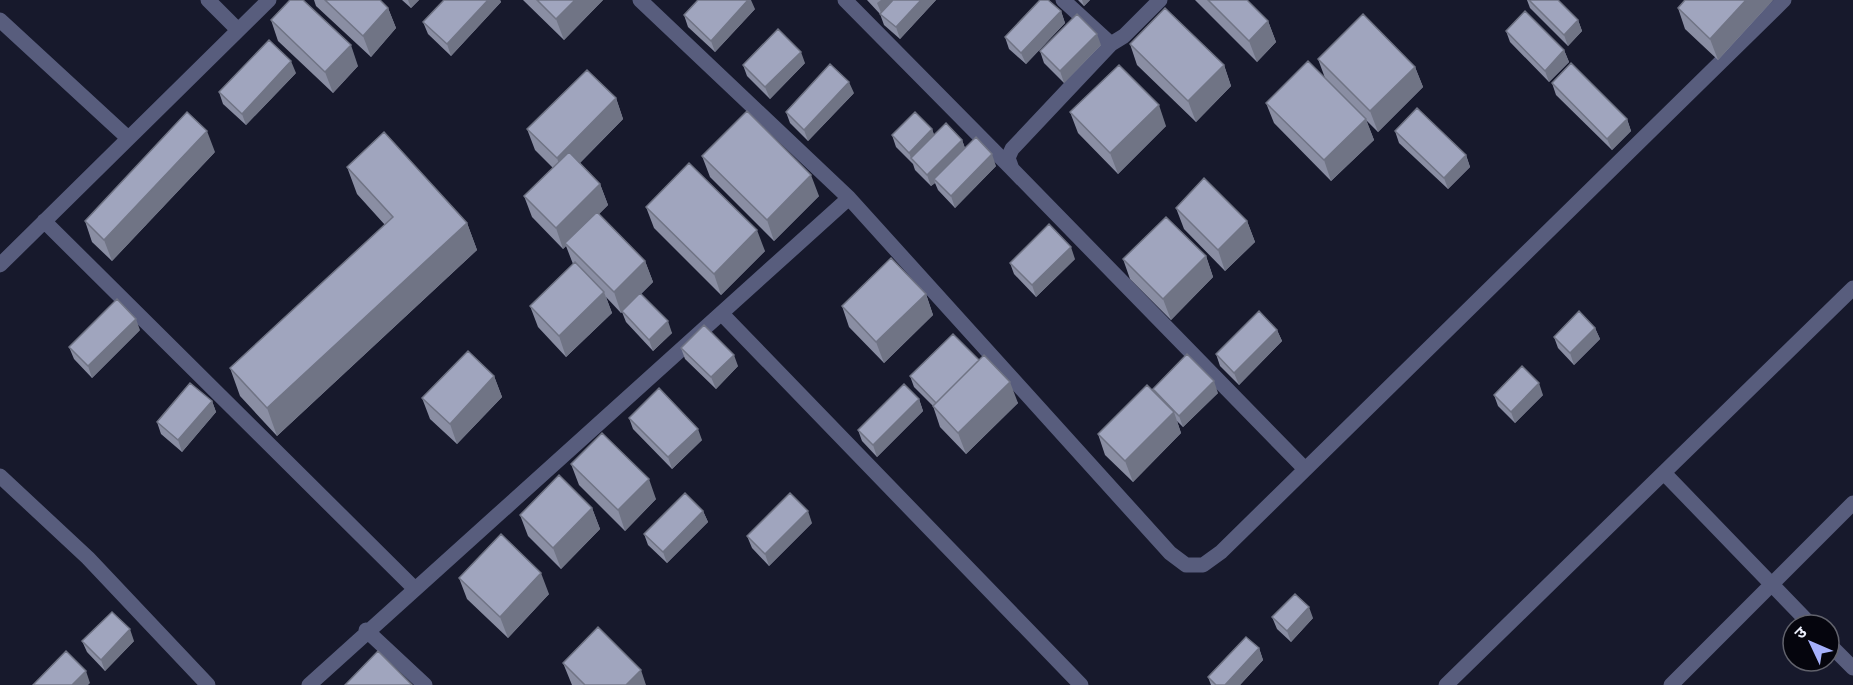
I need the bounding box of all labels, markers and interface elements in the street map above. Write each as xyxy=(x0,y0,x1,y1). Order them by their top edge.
north arrow xyxy=(1781,613,1841,673)
text: उ xyxy=(1791,623,1810,642)

